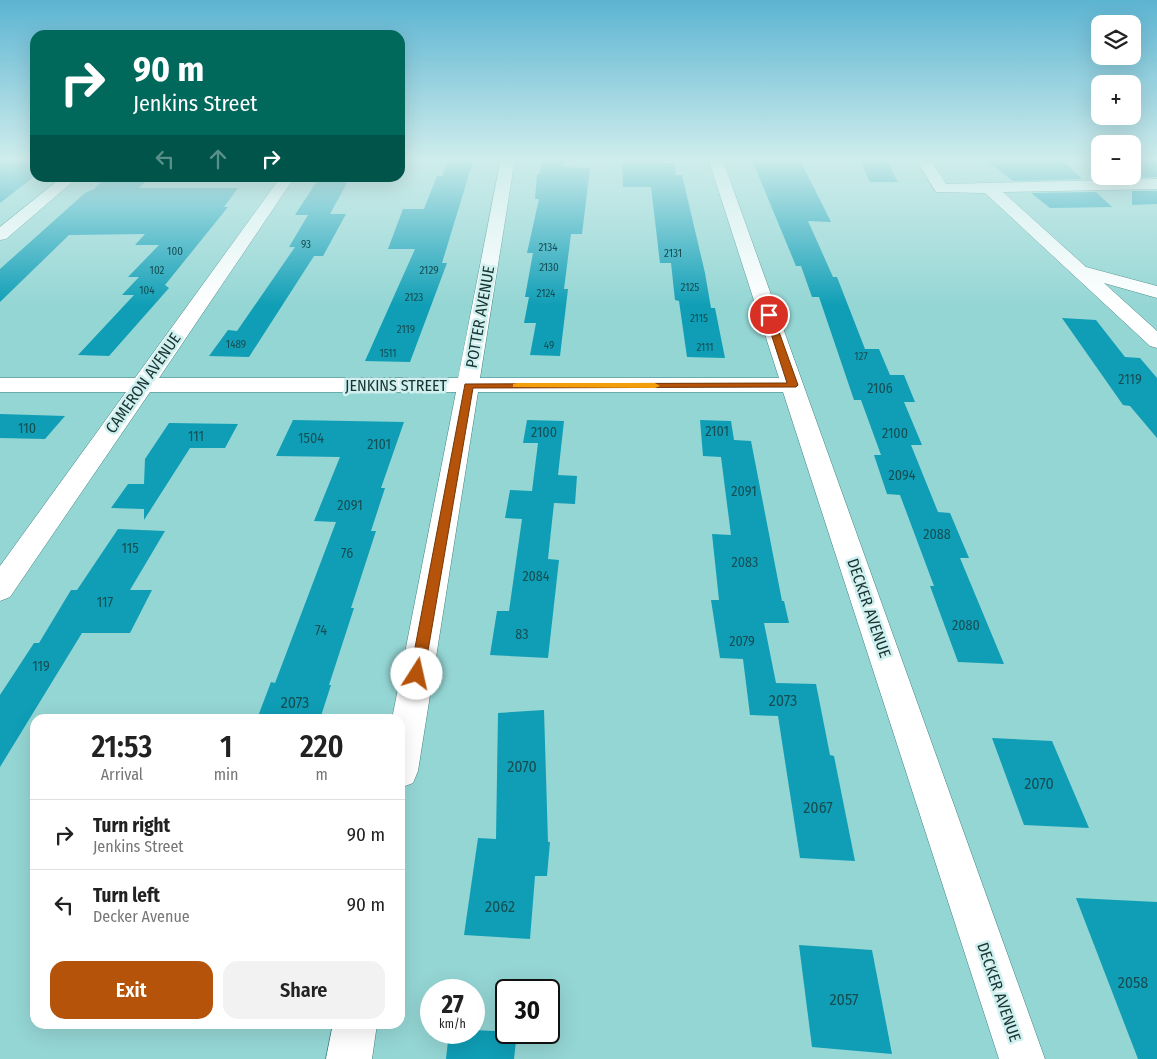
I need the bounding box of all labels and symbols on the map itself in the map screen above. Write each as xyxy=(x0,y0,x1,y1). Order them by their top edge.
house number: 93 xyxy=(301,238,311,251)
house number: 2134 xyxy=(538,241,558,254)
house number: 100 xyxy=(167,245,183,258)
house number: 2131 xyxy=(664,247,682,260)
house number: 2130 xyxy=(539,261,559,274)
house number: 102 xyxy=(150,264,165,277)
house number: 2129 xyxy=(419,264,439,277)
street label: POTTER AVENUE xyxy=(462,265,498,369)
house number: 2125 xyxy=(681,281,699,294)
house number: 104 xyxy=(139,284,155,297)
house number: 2124 xyxy=(537,287,556,300)
house number: 2123 xyxy=(405,291,423,304)
pin xyxy=(748,294,790,336)
house number: 2115 xyxy=(690,312,708,325)
house number: 2119 xyxy=(397,323,415,336)
street label: CAMERON AVENUE xyxy=(101,329,185,437)
house number: 1489 xyxy=(226,338,246,351)
house number: 49 xyxy=(544,339,554,352)
house number: 2111 xyxy=(696,341,714,354)
house number: 1511 xyxy=(379,347,397,360)
house number: 127 xyxy=(854,350,868,363)
house number: 2119 xyxy=(1118,371,1142,388)
street label: JENKINS STREET xyxy=(345,376,447,395)
house number: 2106 xyxy=(867,380,893,397)
house number: 110 xyxy=(18,420,36,437)
house number: 2101 xyxy=(705,423,729,440)
house number: 2100 xyxy=(531,424,557,441)
house number: 2100 xyxy=(882,425,908,442)
house number: 111 xyxy=(188,428,204,445)
house number: 1504 xyxy=(298,430,324,447)
house number: 2101 xyxy=(367,436,391,453)
house number: 2094 xyxy=(889,467,916,484)
house number: 2091 xyxy=(731,483,757,500)
house number: 2091 xyxy=(337,497,363,514)
house number: 2088 xyxy=(923,526,951,543)
house number: 115 xyxy=(121,540,139,557)
house number: 76 xyxy=(341,545,353,562)
house number: 2083 xyxy=(732,554,758,571)
street label: DECKER AVENUE xyxy=(843,556,895,660)
house number: 2084 xyxy=(522,568,550,585)
house number: 117 xyxy=(97,594,114,611)
house number: 2080 xyxy=(952,617,980,634)
house number: 74 xyxy=(315,622,327,639)
house number: 83 xyxy=(515,626,529,643)
house number: 2079 xyxy=(729,633,755,650)
position arrow xyxy=(390,647,442,699)
house number: 119 xyxy=(32,658,50,675)
house number: 2073 xyxy=(769,691,797,710)
house number: 2073 xyxy=(281,693,309,712)
house number: 2070 xyxy=(507,757,537,776)
house number: 2070 xyxy=(1024,774,1054,793)
house number: 2067 xyxy=(803,798,833,817)
house number: 2062 xyxy=(485,897,515,916)
street label: DECKER AVENUE xyxy=(973,940,1025,1044)
house number: 2058 xyxy=(1118,973,1148,992)
speed limit sign: 30 xyxy=(495,979,560,1044)
house number: 2057 xyxy=(830,990,859,1009)

